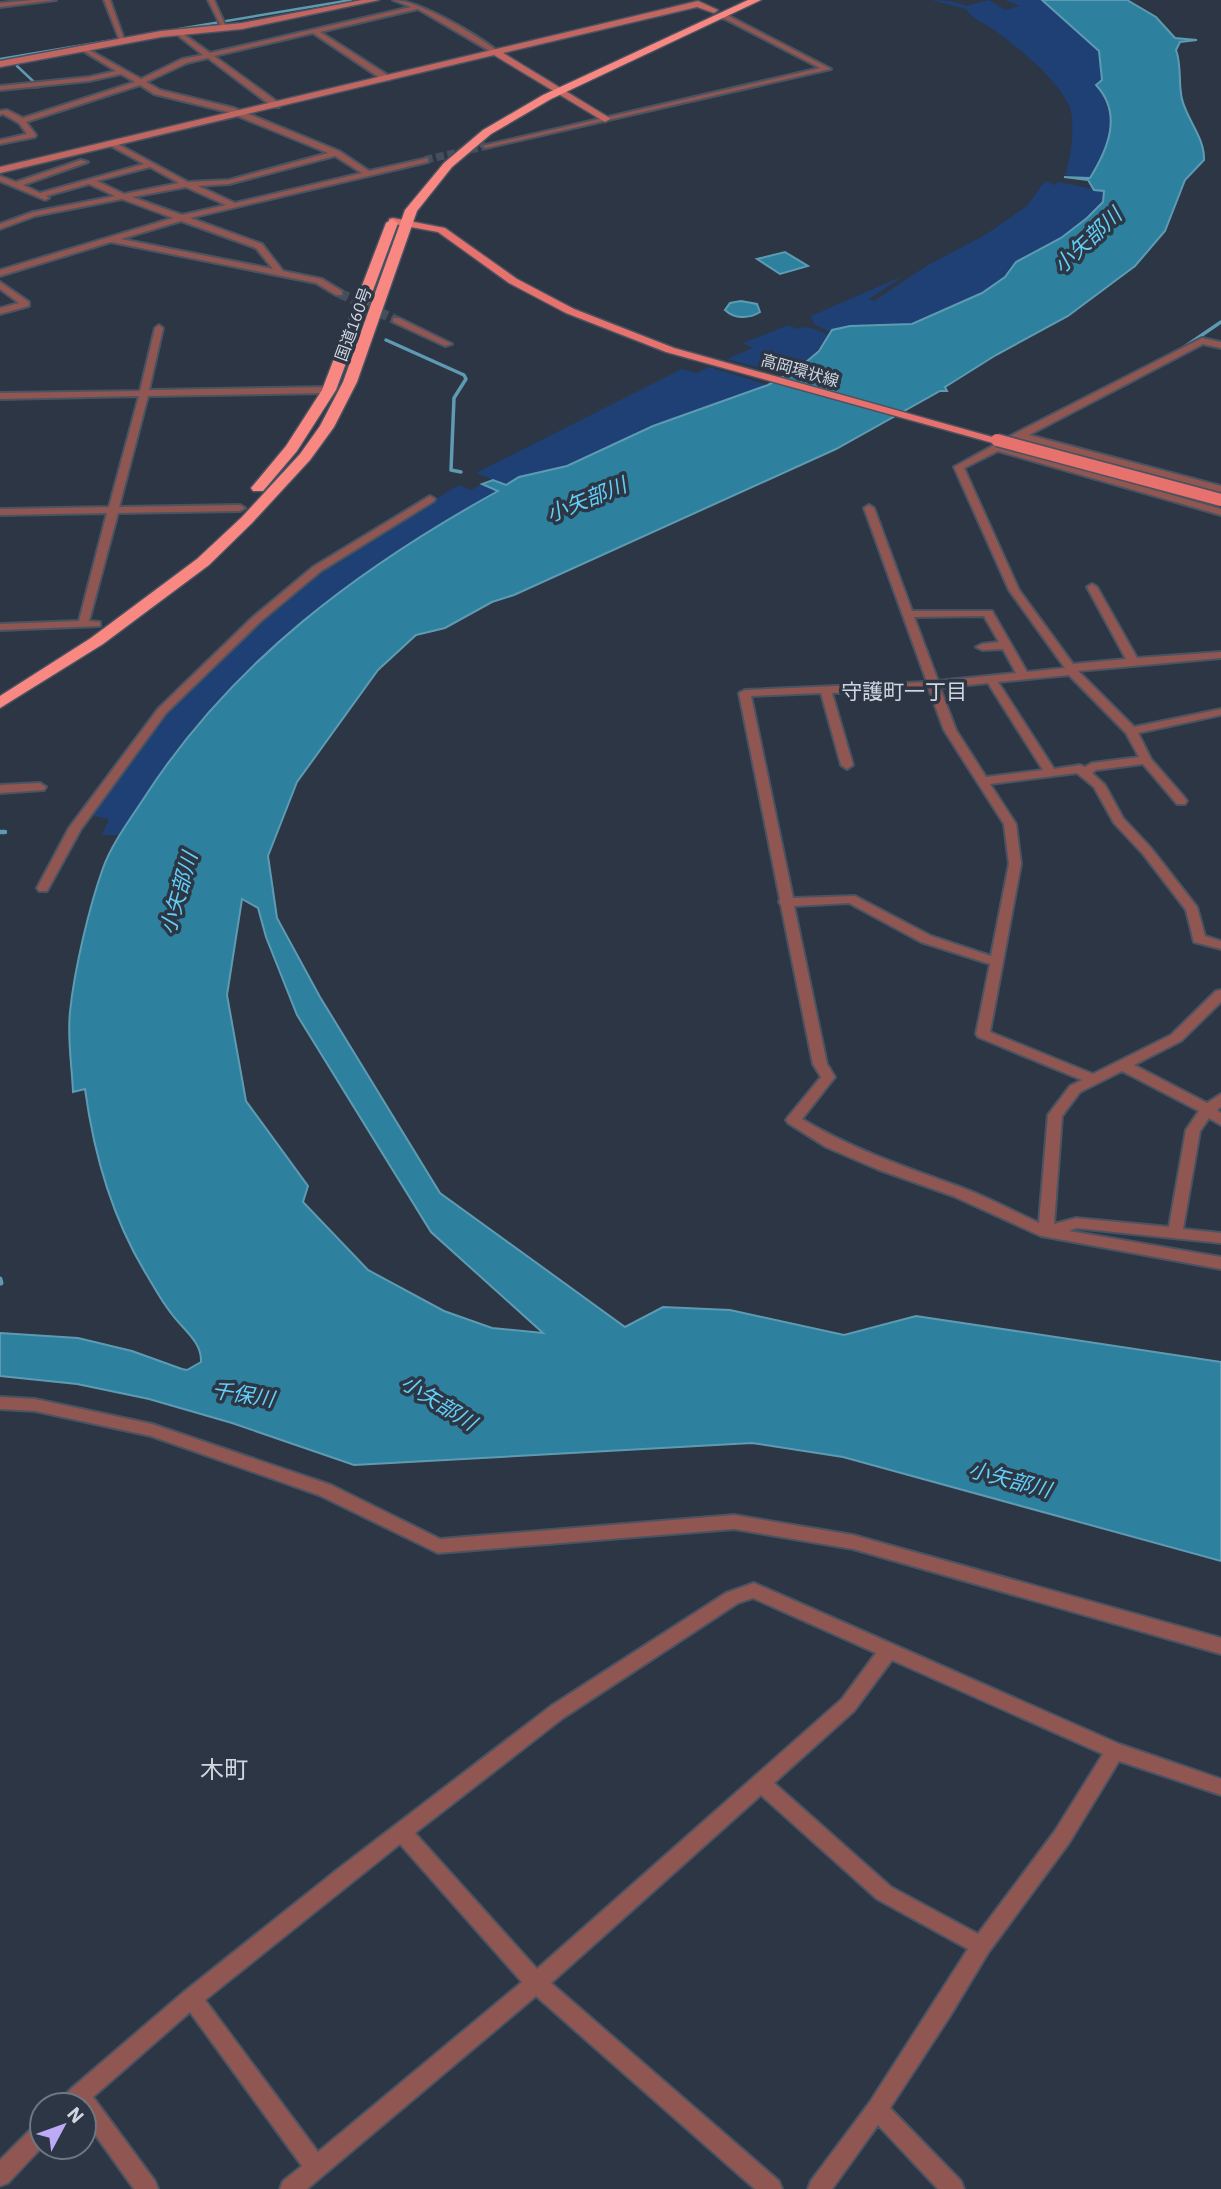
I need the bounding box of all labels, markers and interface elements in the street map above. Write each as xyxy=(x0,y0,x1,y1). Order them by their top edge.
water label: 小矢部川 xyxy=(1047,200,1129,279)
street label: 国道160号 xyxy=(330,284,376,364)
street label: 高岡環状線 xyxy=(759,349,841,391)
water label: 小矢部川 xyxy=(542,470,632,528)
district label: 守護町一丁目 xyxy=(841,677,967,705)
water label: 小矢部川 xyxy=(153,847,204,937)
water label: 小矢部川 xyxy=(396,1368,484,1437)
water label: 千保川 xyxy=(210,1375,278,1413)
water label: 小矢部川 xyxy=(966,1455,1056,1504)
district label: 木町 xyxy=(200,1753,248,1785)
north arrow xyxy=(28,2091,98,2161)
text: N xyxy=(62,2102,89,2128)

